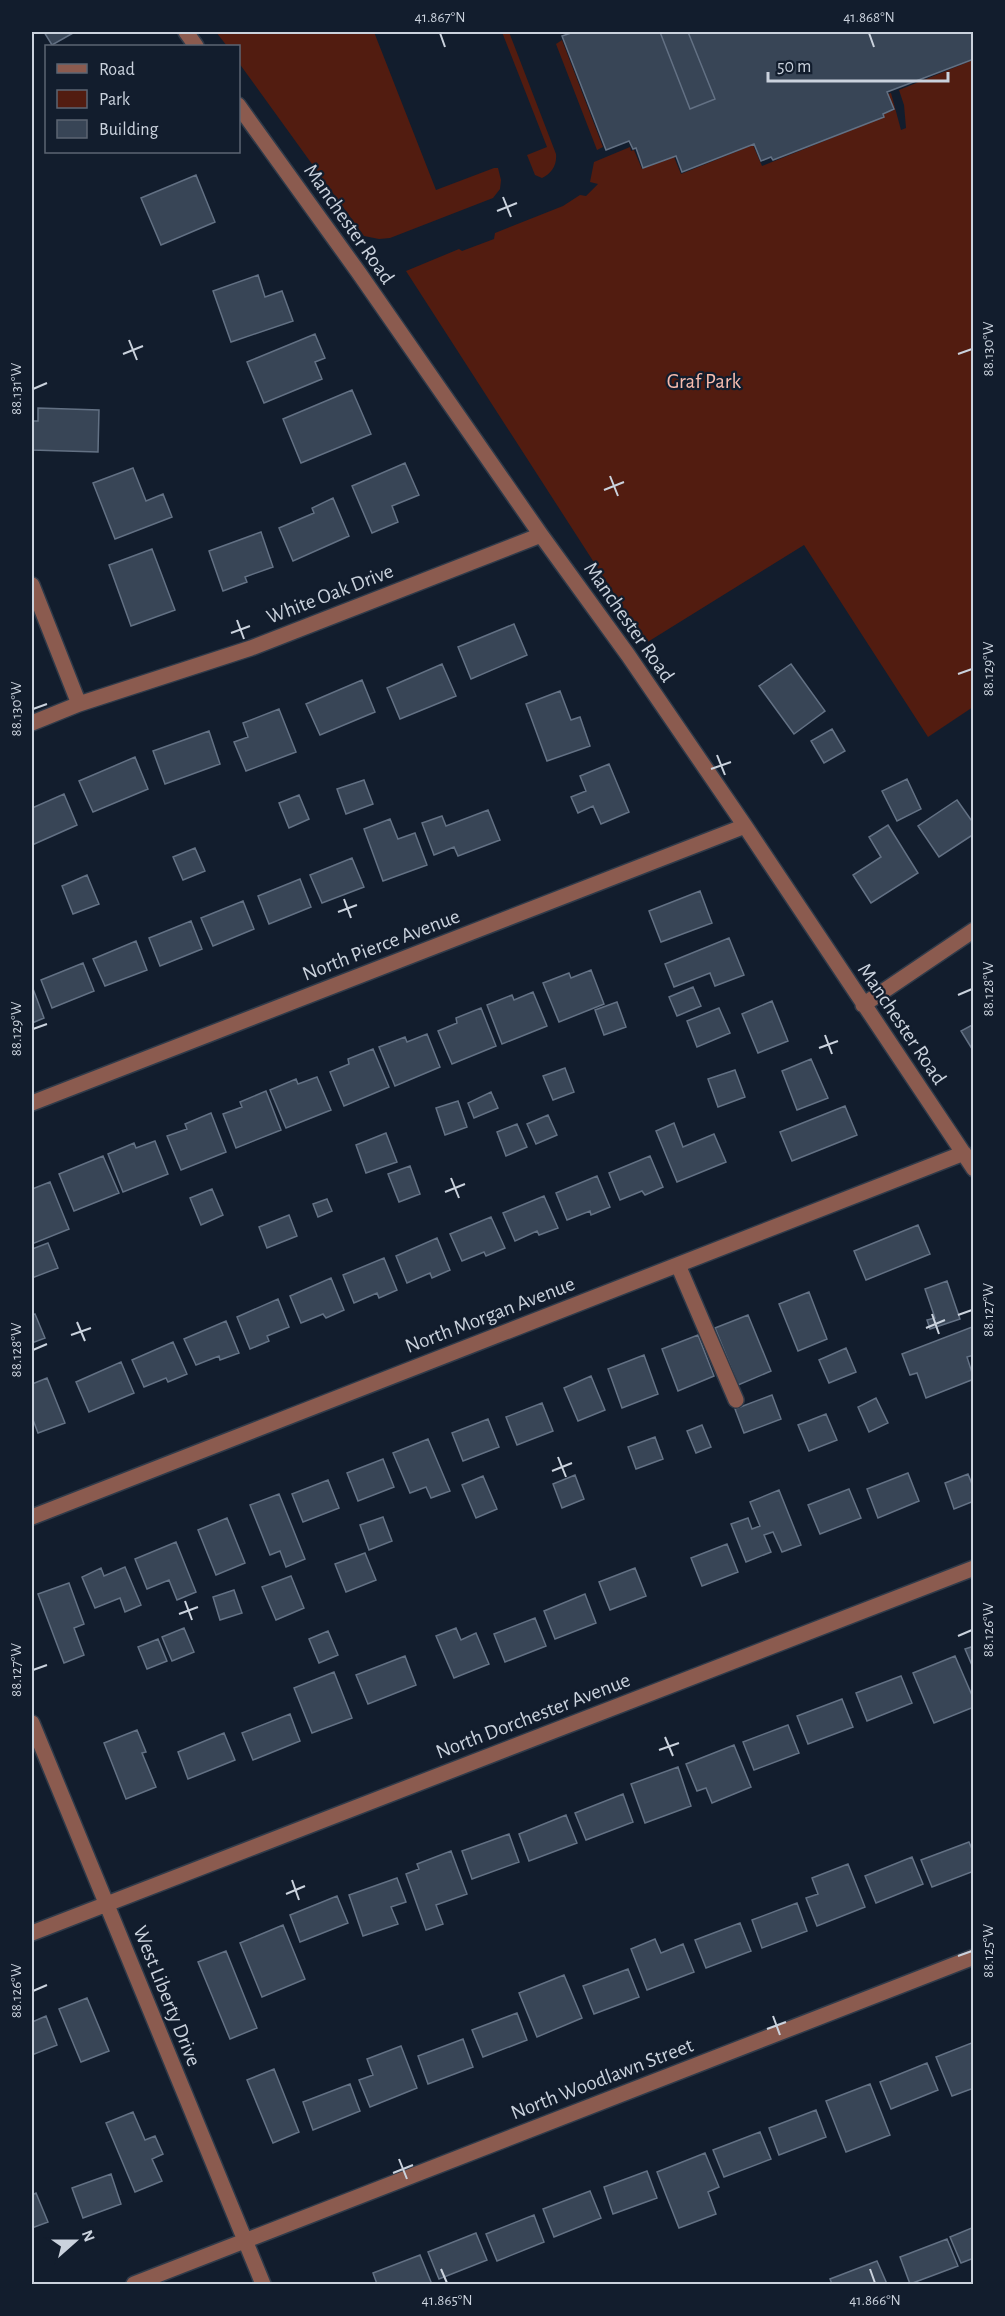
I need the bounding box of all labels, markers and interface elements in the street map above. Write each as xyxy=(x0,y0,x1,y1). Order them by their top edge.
text: 41.867°N xyxy=(415,10,465,25)
text: 41.868°N xyxy=(843,10,895,25)
legend xyxy=(45,45,240,153)
scale bar xyxy=(768,45,948,83)
text: 50 m xyxy=(777,58,811,76)
text: Road xyxy=(99,61,135,79)
text: Park xyxy=(99,91,131,109)
text: Building xyxy=(99,121,159,139)
street label: Manchester Road xyxy=(300,160,398,288)
text: 88.130°W xyxy=(981,321,996,376)
text: 88.131°W xyxy=(9,362,24,415)
park label: Graf Park xyxy=(667,371,742,392)
street label: Manchester Road xyxy=(580,558,678,686)
street label: White Oak Drive xyxy=(264,560,396,628)
text: 88.129°W xyxy=(981,641,996,696)
text: 88.130°W xyxy=(9,681,24,736)
street label: North Pierce Avenue xyxy=(299,905,463,985)
street label: Manchester Road xyxy=(854,960,950,1089)
text: 88.128°W xyxy=(981,961,996,1016)
text: 88.129°W xyxy=(9,1001,24,1056)
street label: North Morgan Avenue xyxy=(402,1273,578,1357)
text: 88.127°W xyxy=(981,1282,996,1337)
text: 88.128°W xyxy=(9,1322,24,1377)
text: 88.126°W xyxy=(981,1602,996,1657)
text: 88.127°W xyxy=(9,1642,24,1697)
street label: North Dorchester Avenue xyxy=(433,1669,633,1763)
street label: West Liberty Drive xyxy=(129,1923,205,2069)
text: 88.125°W xyxy=(981,1923,996,1978)
text: 88.126°W xyxy=(9,1963,24,2018)
street label: North Woodlawn Street xyxy=(508,2034,696,2124)
north arrow xyxy=(45,2211,105,2271)
text: N xyxy=(79,2228,98,2244)
text: 41.865°N xyxy=(422,2293,472,2308)
text: 41.866°N xyxy=(849,2293,901,2308)

